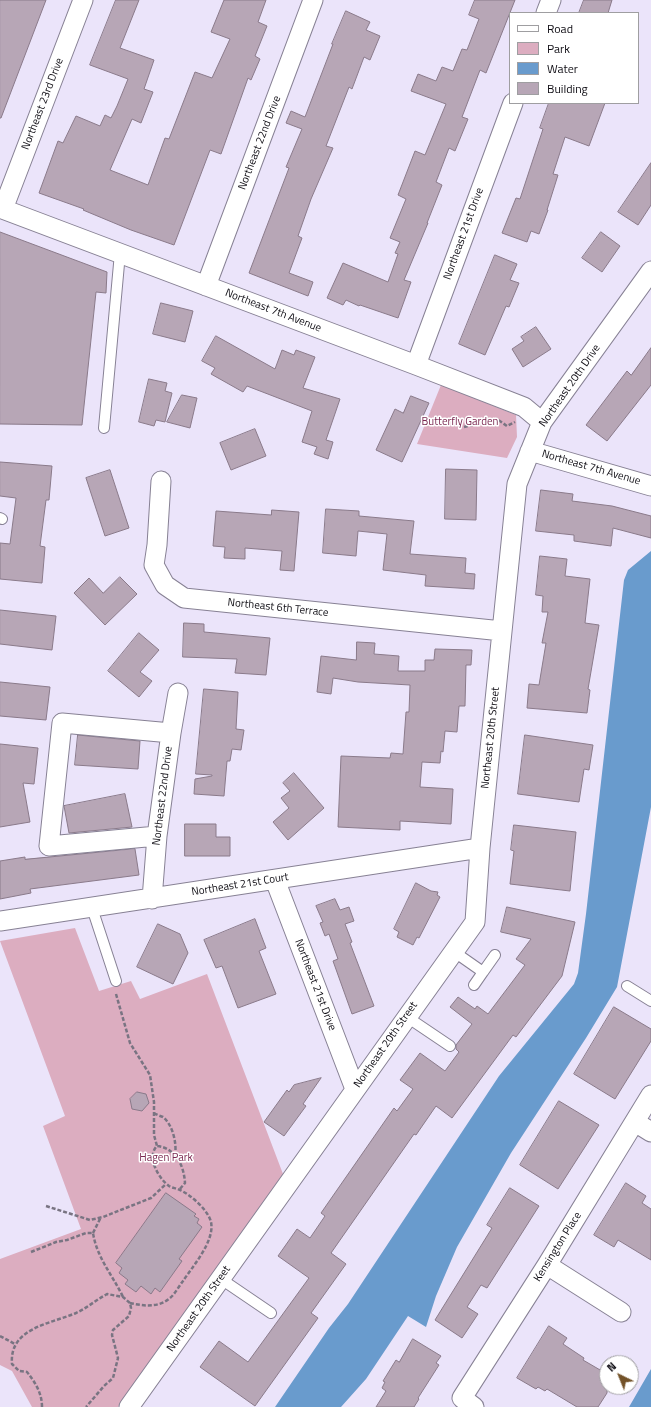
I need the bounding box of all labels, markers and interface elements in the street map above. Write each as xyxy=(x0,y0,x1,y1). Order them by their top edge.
legend xyxy=(509,12,639,104)
text: Road xyxy=(547,19,573,38)
text: Park xyxy=(547,39,570,58)
street label: Northeast 23rd Drive xyxy=(19,56,67,152)
text: Water xyxy=(547,59,578,78)
text: Building xyxy=(547,79,588,98)
street label: Northeast 22nd Drive xyxy=(236,94,284,192)
street label: Northeast 21st Drive xyxy=(441,186,487,282)
street label: Northeast 7th Avenue xyxy=(223,287,323,335)
street label: Northeast 20th Drive xyxy=(537,342,603,430)
park label: Butterfly Garden xyxy=(422,415,498,429)
street label: Northeast 7th Avenue xyxy=(540,448,642,488)
street label: Northeast 6th Terrace xyxy=(227,596,329,620)
street label: Northeast 20th Street xyxy=(479,687,503,789)
street label: Northeast 22nd Drive xyxy=(150,746,176,846)
street label: Northeast 21st Court xyxy=(191,871,289,899)
street label: Northeast 21st Drive xyxy=(291,937,339,1033)
street label: Northeast 20th Street xyxy=(351,999,421,1091)
park label: Hagen Park xyxy=(139,1151,193,1165)
street label: Kensington Place xyxy=(531,1210,585,1284)
street label: Northeast 20th Street xyxy=(164,1263,234,1355)
north arrow xyxy=(599,1355,639,1395)
text: N xyxy=(603,1359,620,1375)

